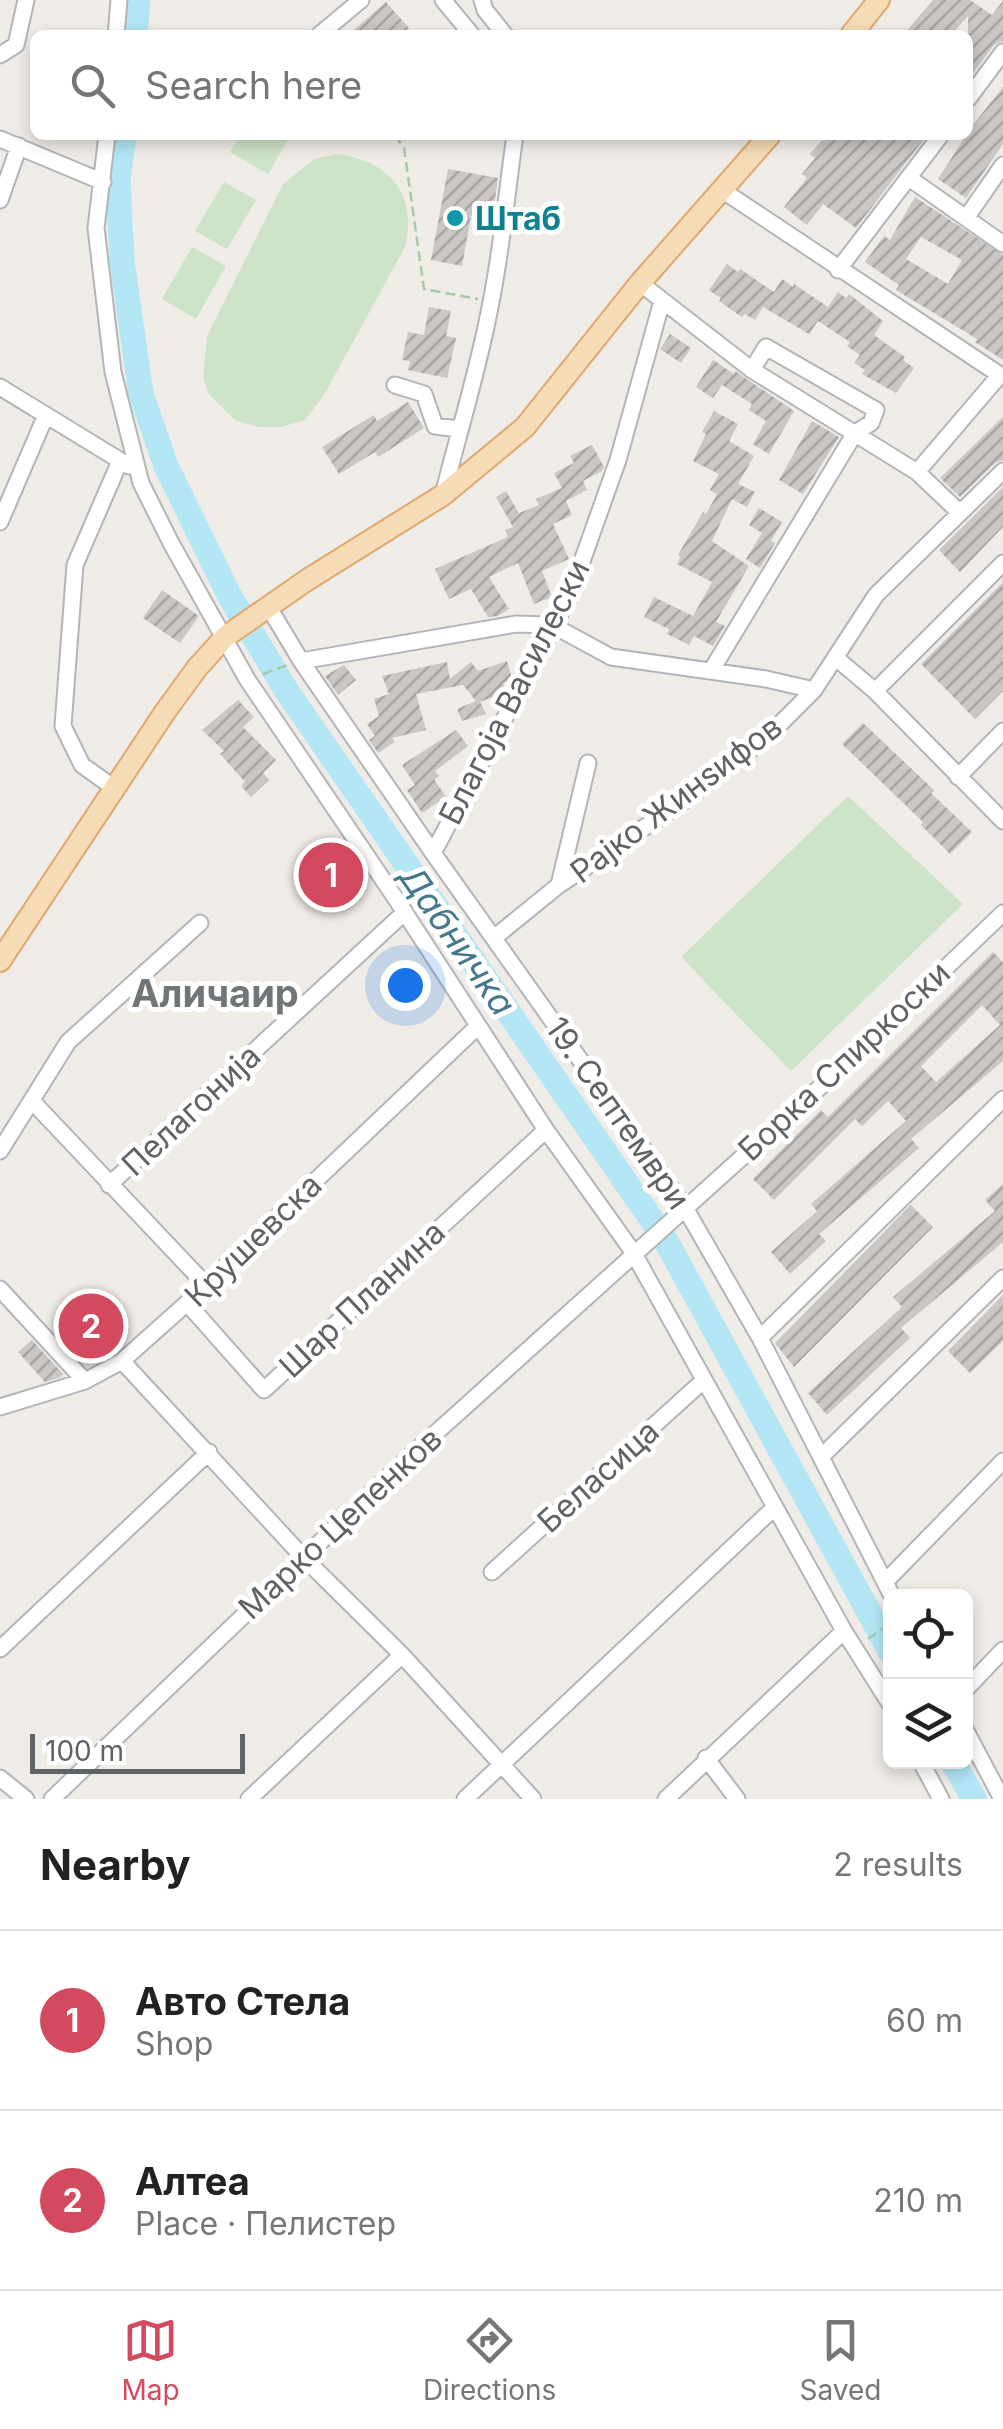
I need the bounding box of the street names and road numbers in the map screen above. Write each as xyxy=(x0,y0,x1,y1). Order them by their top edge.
street label: Благоја Василески xyxy=(430,553,598,831)
street label: Рајко Жинѕифов xyxy=(563,707,789,891)
street label: Борка Спиркоски xyxy=(730,953,958,1169)
street label: 19. Септември xyxy=(537,1010,699,1216)
street label: Пелагонија xyxy=(114,1036,268,1184)
street label: Крушевска xyxy=(176,1165,330,1315)
street label: Шар Планина xyxy=(271,1212,453,1386)
street label: Беласица xyxy=(529,1411,667,1541)
street label: Марко Цепенков xyxy=(230,1419,450,1627)

